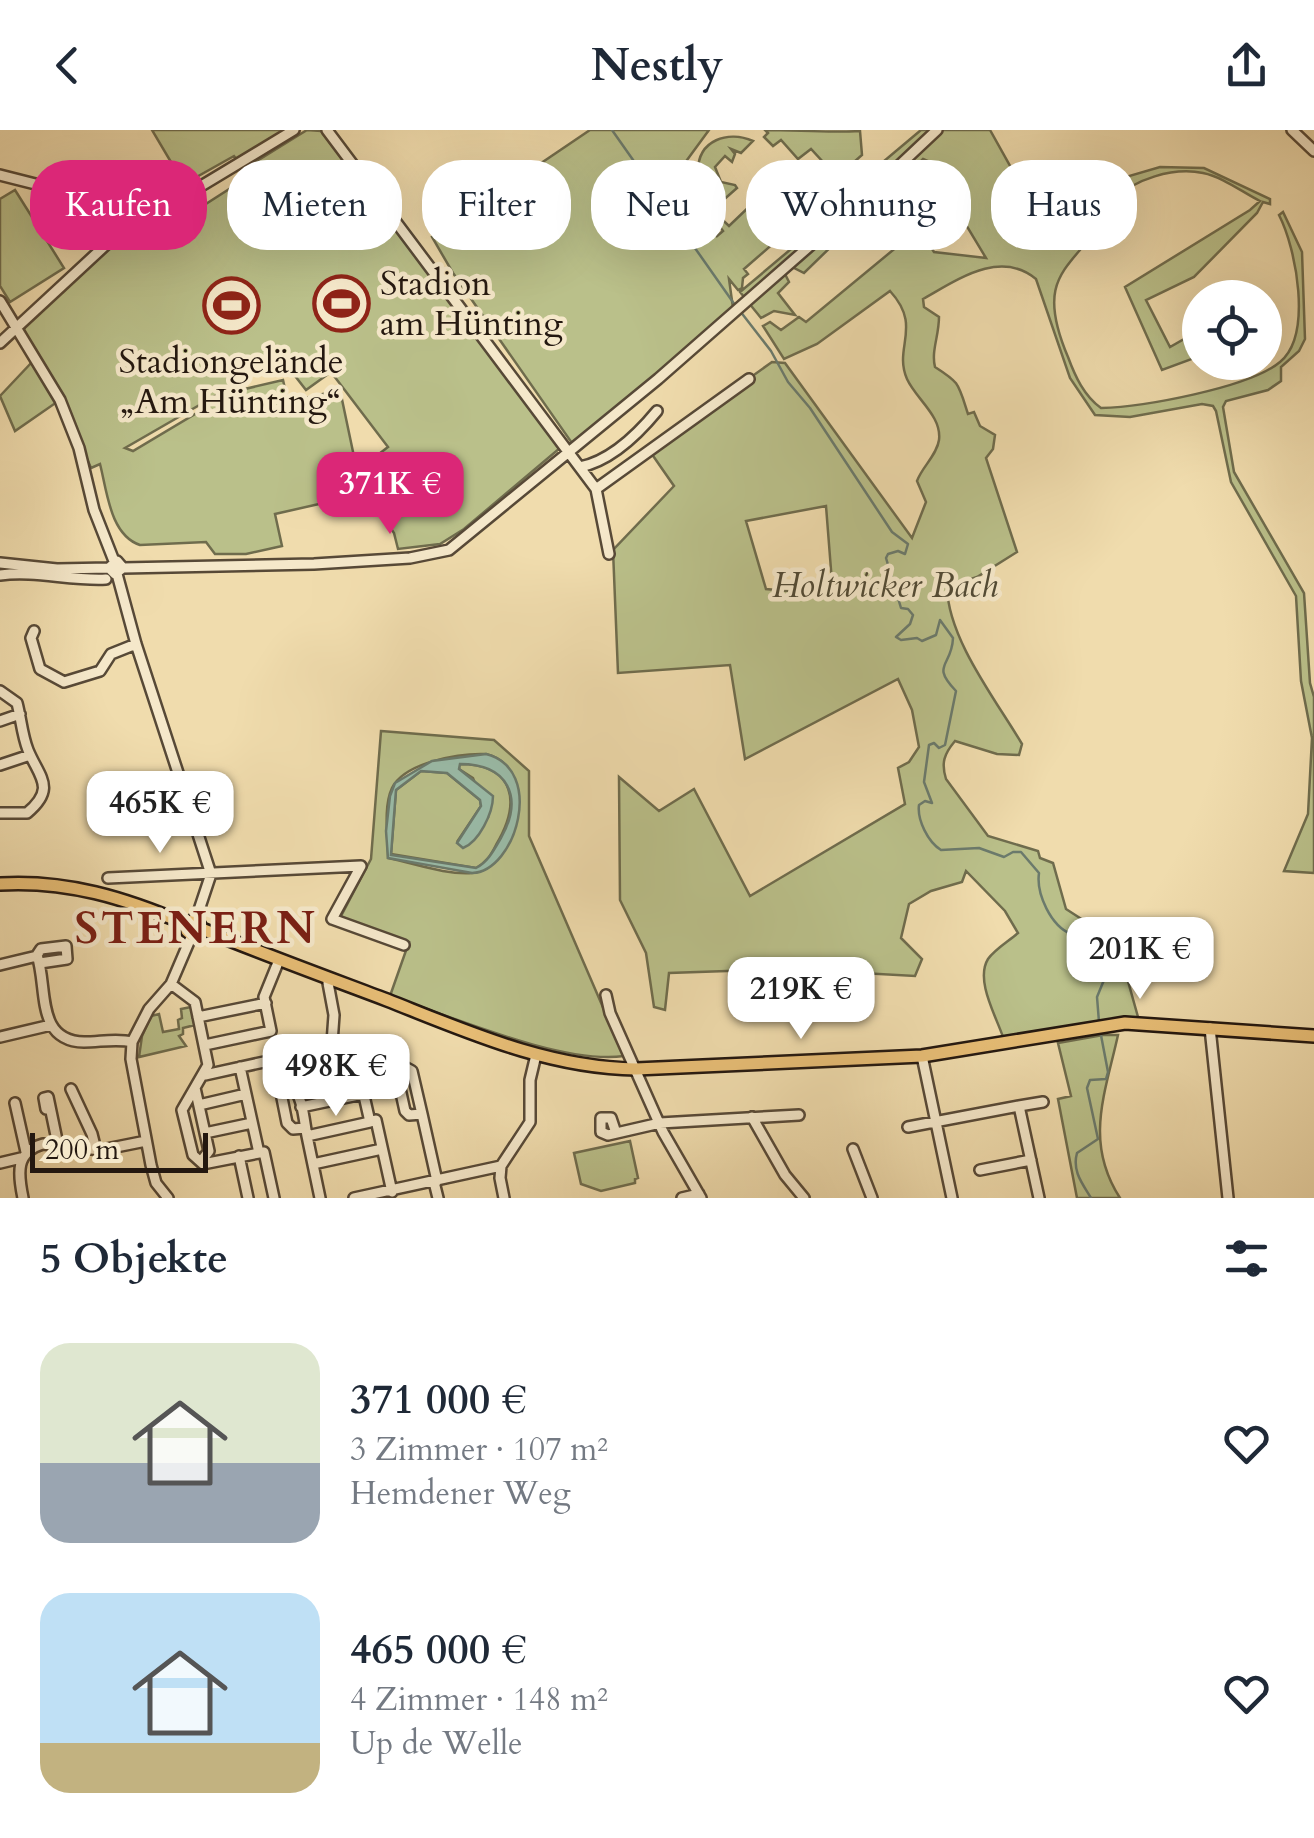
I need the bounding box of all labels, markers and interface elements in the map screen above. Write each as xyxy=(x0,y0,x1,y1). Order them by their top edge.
text: Nestly xyxy=(591,35,723,96)
icon: back xyxy=(40,38,95,93)
icon: share xyxy=(1219,38,1274,93)
chip: Kaufen xyxy=(30,160,207,250)
chip: Mieten xyxy=(227,160,402,250)
chip: Filter xyxy=(422,160,571,250)
chip: Neu xyxy=(591,160,726,250)
chip: Wohnung xyxy=(746,160,971,250)
chip: Haus xyxy=(991,160,1137,250)
place label: Stadion am Hünting xyxy=(380,260,563,348)
sports icon: Stadion am Hünting xyxy=(311,274,371,334)
sports icon: Stadiongelände „Am Hünting“ xyxy=(201,276,261,336)
map controls xyxy=(1182,280,1282,380)
button: locate xyxy=(1182,280,1282,380)
place label: Stadiongelände „Am Hünting“ xyxy=(118,338,344,426)
pin: 371K € xyxy=(309,452,471,537)
text: 371K € xyxy=(339,462,441,506)
park label: Holtwicker Bach xyxy=(772,562,998,610)
pin: 465K € xyxy=(79,771,241,856)
text: 465K € xyxy=(109,781,211,825)
district label: STENERN xyxy=(74,898,318,959)
pin: 201K € xyxy=(1059,917,1221,1002)
text: 201K € xyxy=(1089,927,1191,971)
pin: 219K € xyxy=(720,957,882,1042)
text: 219K € xyxy=(750,967,852,1011)
pin: 498K € xyxy=(255,1034,417,1119)
text: 498K € xyxy=(285,1044,387,1088)
scale bar xyxy=(30,1128,208,1172)
text: 200 m xyxy=(45,1131,119,1169)
text: 5 Objekte xyxy=(40,1230,228,1287)
icon: filters xyxy=(1219,1231,1274,1286)
text: 371 000 € xyxy=(350,1371,527,1428)
icon: home xyxy=(120,1383,240,1503)
icon: heart xyxy=(1219,1416,1274,1471)
text: 3 Zimmer · 107 m² xyxy=(350,1428,608,1472)
text: Hemdener Weg xyxy=(350,1472,571,1516)
text: 465 000 € xyxy=(350,1621,527,1678)
icon: home xyxy=(120,1633,240,1753)
icon: heart xyxy=(1219,1666,1274,1721)
text: 4 Zimmer · 148 m² xyxy=(350,1678,608,1722)
text: Up de Welle xyxy=(350,1722,523,1766)

